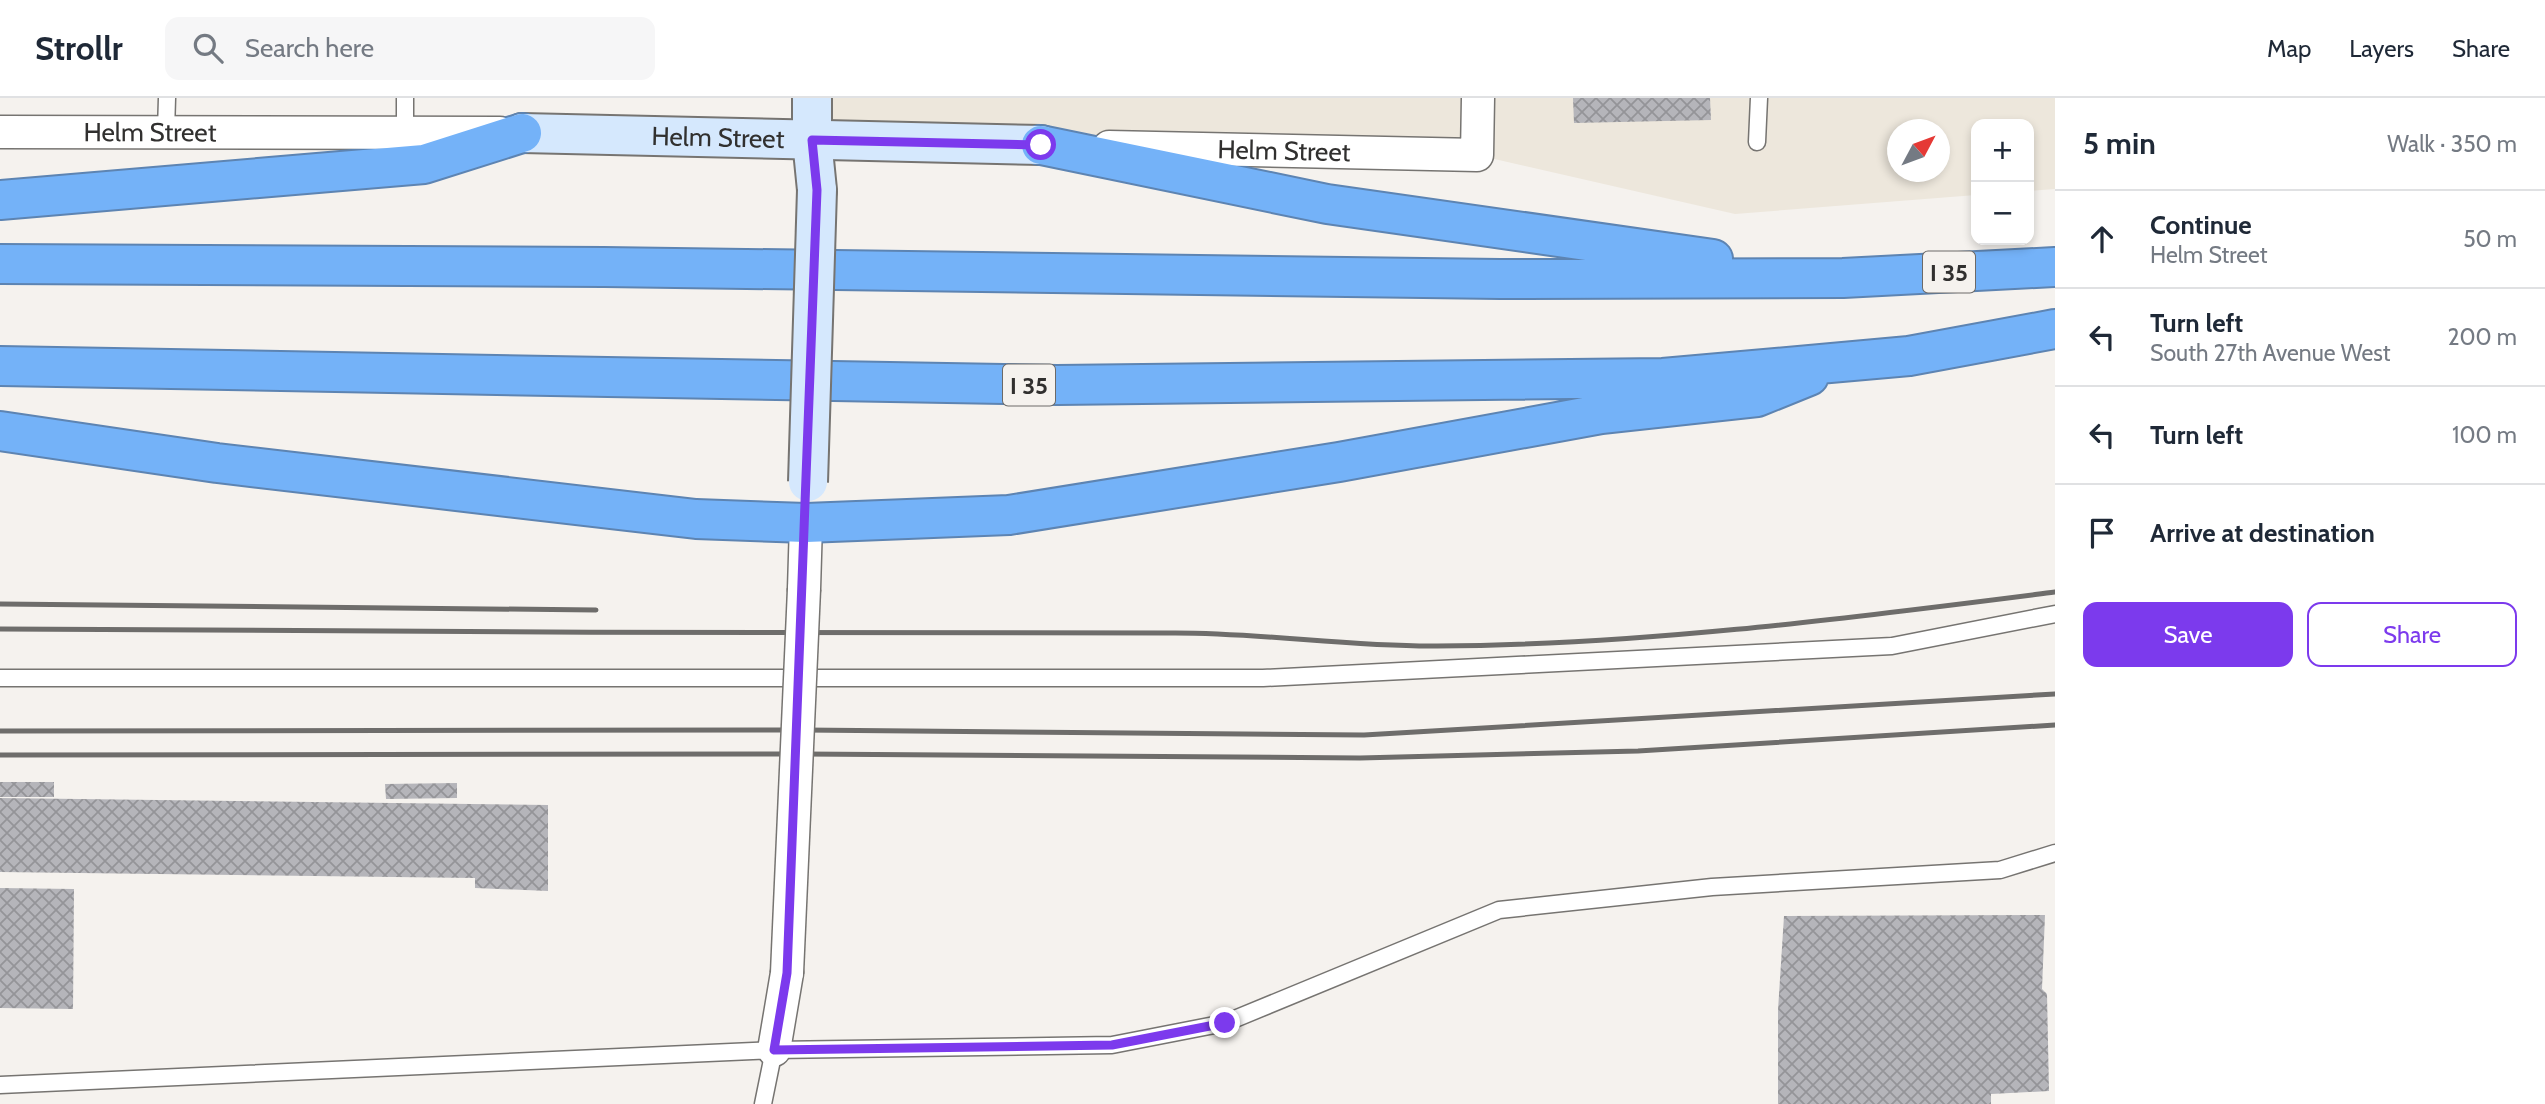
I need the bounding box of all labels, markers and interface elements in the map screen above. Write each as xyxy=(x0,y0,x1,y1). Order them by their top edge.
search box xyxy=(165,17,655,80)
text: Strollr xyxy=(35,28,123,68)
icon: search xyxy=(189,29,227,67)
text: Search here xyxy=(245,32,374,64)
text: Map xyxy=(2267,34,2311,63)
text: Layers xyxy=(2349,34,2414,63)
text: Share xyxy=(2452,34,2510,63)
street label: Helm Street xyxy=(83,116,217,148)
north arrow xyxy=(1887,119,1950,182)
map controls xyxy=(1971,119,2034,245)
button: + xyxy=(1971,119,2034,182)
street label: Helm Street xyxy=(651,120,785,155)
text: 5 min xyxy=(2083,125,2156,162)
route start xyxy=(1025,129,1056,160)
text: Walk · 350 m xyxy=(2387,130,2517,158)
street label: Helm Street xyxy=(1217,133,1351,168)
button: − xyxy=(1971,182,2034,245)
text: Continue xyxy=(2150,209,2252,241)
icon: ahead xyxy=(2083,220,2121,258)
text: 50 m xyxy=(2463,225,2517,253)
text: Helm Street xyxy=(2150,241,2268,269)
road number: I 35 xyxy=(1923,252,1975,292)
text: Turn left xyxy=(2150,307,2243,339)
icon: left xyxy=(2083,318,2121,356)
text: 200 m xyxy=(2447,323,2517,351)
text: South 27th Avenue West xyxy=(2150,339,2391,367)
road number: I 35 xyxy=(1003,364,1055,406)
icon: left xyxy=(2083,416,2121,454)
text: Turn left xyxy=(2150,419,2243,451)
text: 100 m xyxy=(2452,421,2517,449)
icon: arrive xyxy=(2083,514,2121,552)
text: Arrive at destination xyxy=(2150,517,2375,549)
button: Save xyxy=(2083,602,2293,667)
button: Share xyxy=(2307,602,2517,667)
route end xyxy=(1209,1007,1240,1038)

